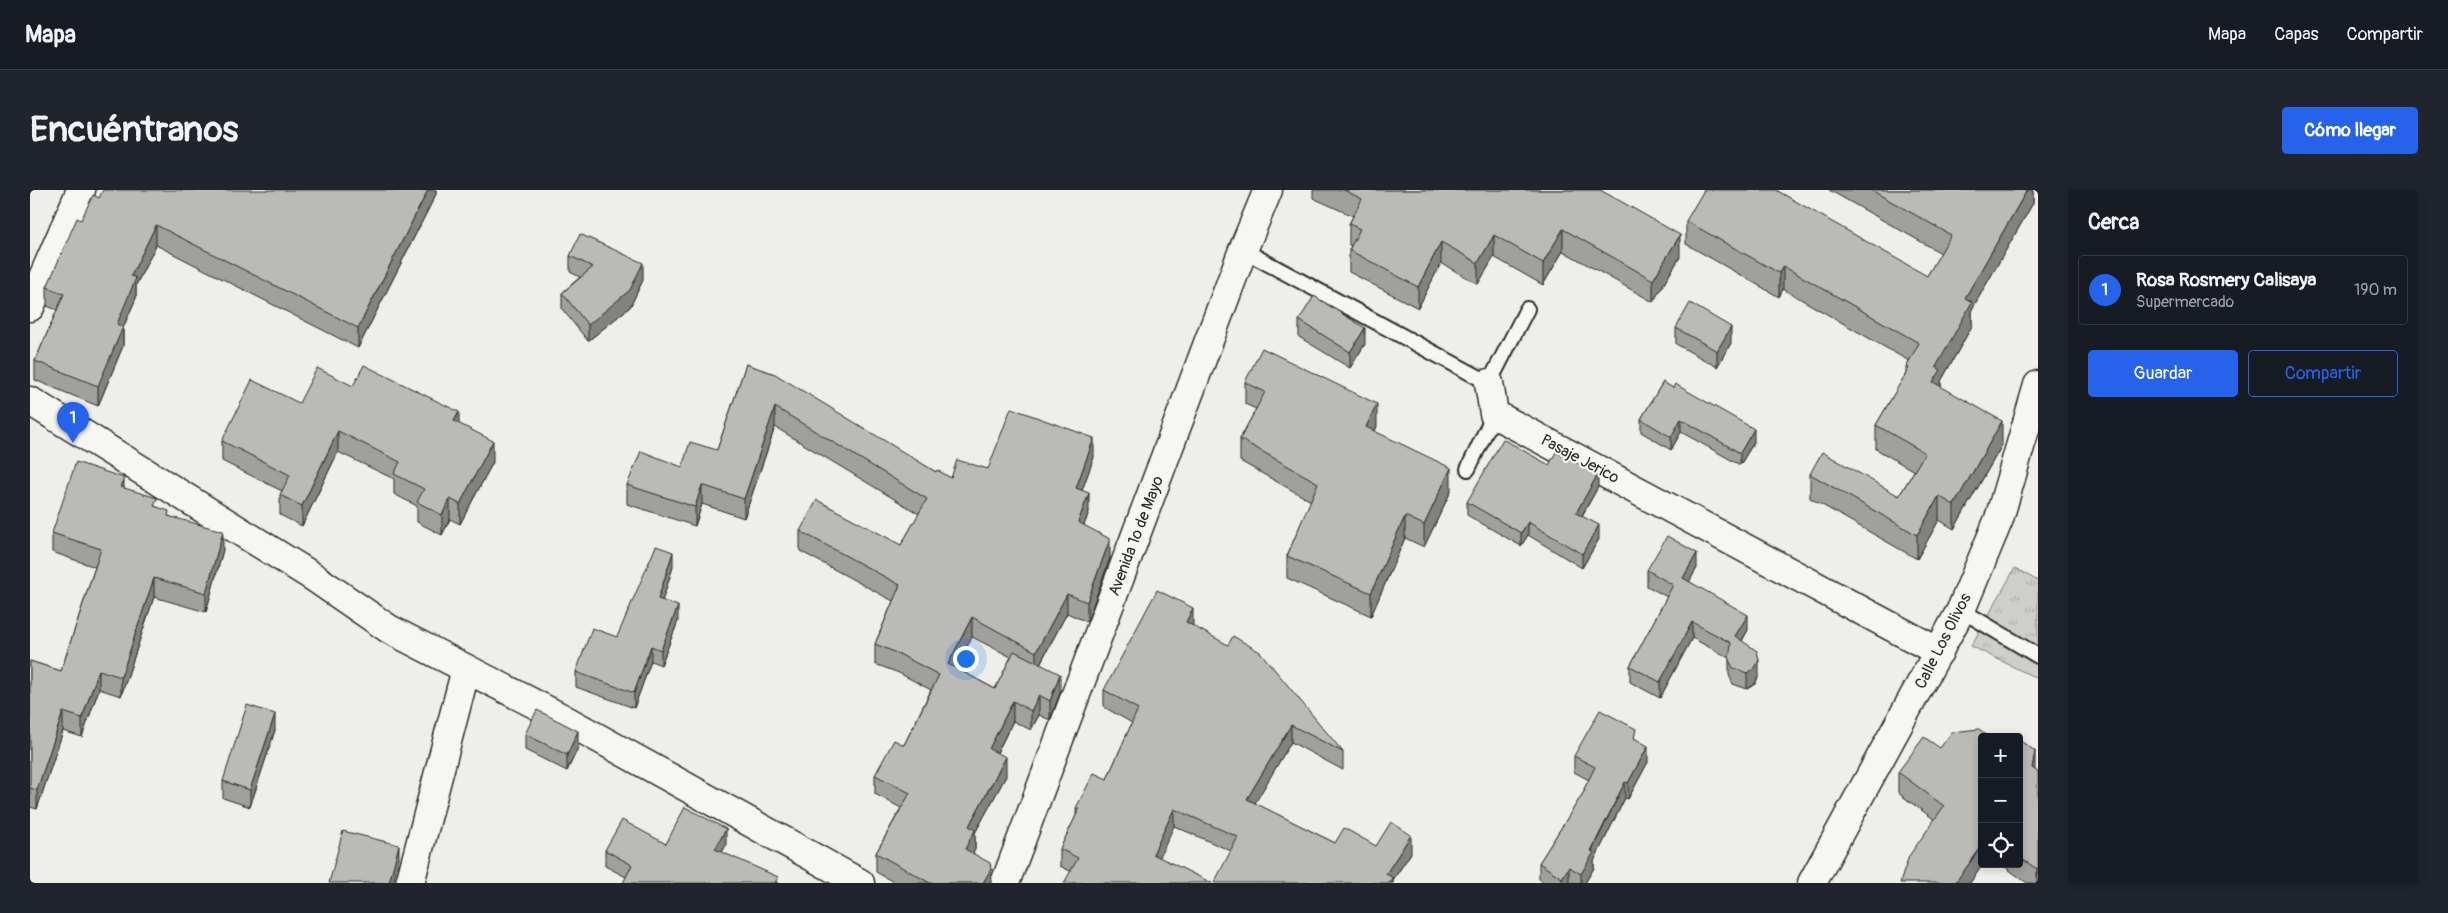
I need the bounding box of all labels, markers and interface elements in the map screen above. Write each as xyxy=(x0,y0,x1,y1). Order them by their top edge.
text: Mapa xyxy=(25,20,76,49)
text: Mapa xyxy=(2208,23,2246,46)
text: Capas xyxy=(2274,23,2319,46)
text: Compartir xyxy=(2347,23,2423,46)
button: Cómo llegar xyxy=(2282,107,2418,154)
text: Encuéntranos xyxy=(30,108,238,152)
text: Cerca xyxy=(2088,209,2139,236)
text: Rosa Rosmery Calisaya xyxy=(2136,268,2316,292)
text: 1 xyxy=(2102,280,2108,300)
text: 190 m xyxy=(2354,280,2397,300)
text: Supermercado xyxy=(2136,292,2234,312)
button: Guardar xyxy=(2088,350,2238,397)
button: Compartir xyxy=(2248,350,2398,397)
pin: 1 xyxy=(57,402,89,443)
street label: Pasaje Jerico xyxy=(1537,430,1623,488)
street label: Avenida 1º de Mayo xyxy=(1104,473,1168,599)
street label: Calle Los Olivos xyxy=(1910,590,1976,692)
your location xyxy=(953,646,979,672)
map controls xyxy=(1978,733,2023,868)
button: + xyxy=(1978,733,2023,778)
button: − xyxy=(1978,778,2023,823)
button: locate xyxy=(1978,823,2023,868)

